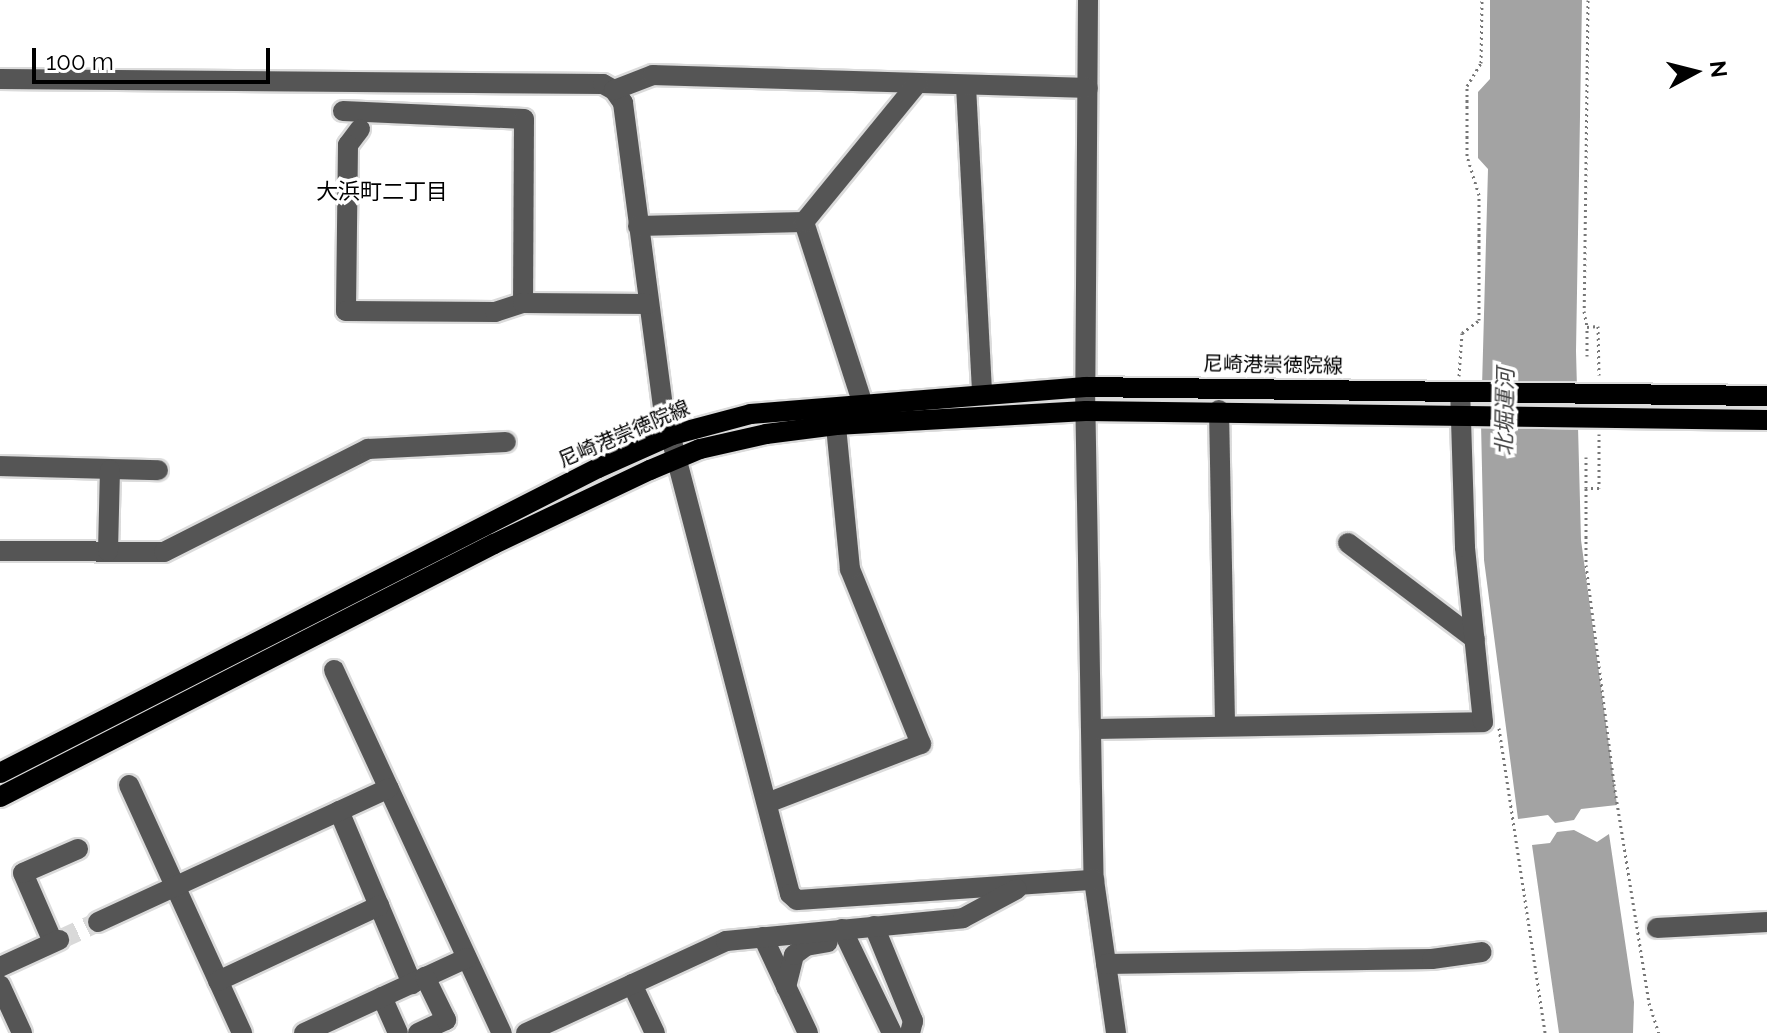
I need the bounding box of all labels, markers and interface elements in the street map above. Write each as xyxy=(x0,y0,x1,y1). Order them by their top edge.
scale bar xyxy=(36,32,274,82)
north arrow xyxy=(1655,32,1735,112)
text: 100 m xyxy=(46,47,114,76)
text: N xyxy=(1705,59,1733,79)
district label: 大浜町二丁目 xyxy=(316,179,448,205)
street label: 尼崎港崇徳院線 xyxy=(1203,352,1343,378)
water label: 北堀運河 xyxy=(1491,368,1519,456)
street label: 尼崎港崇徳院線 xyxy=(555,396,693,472)

